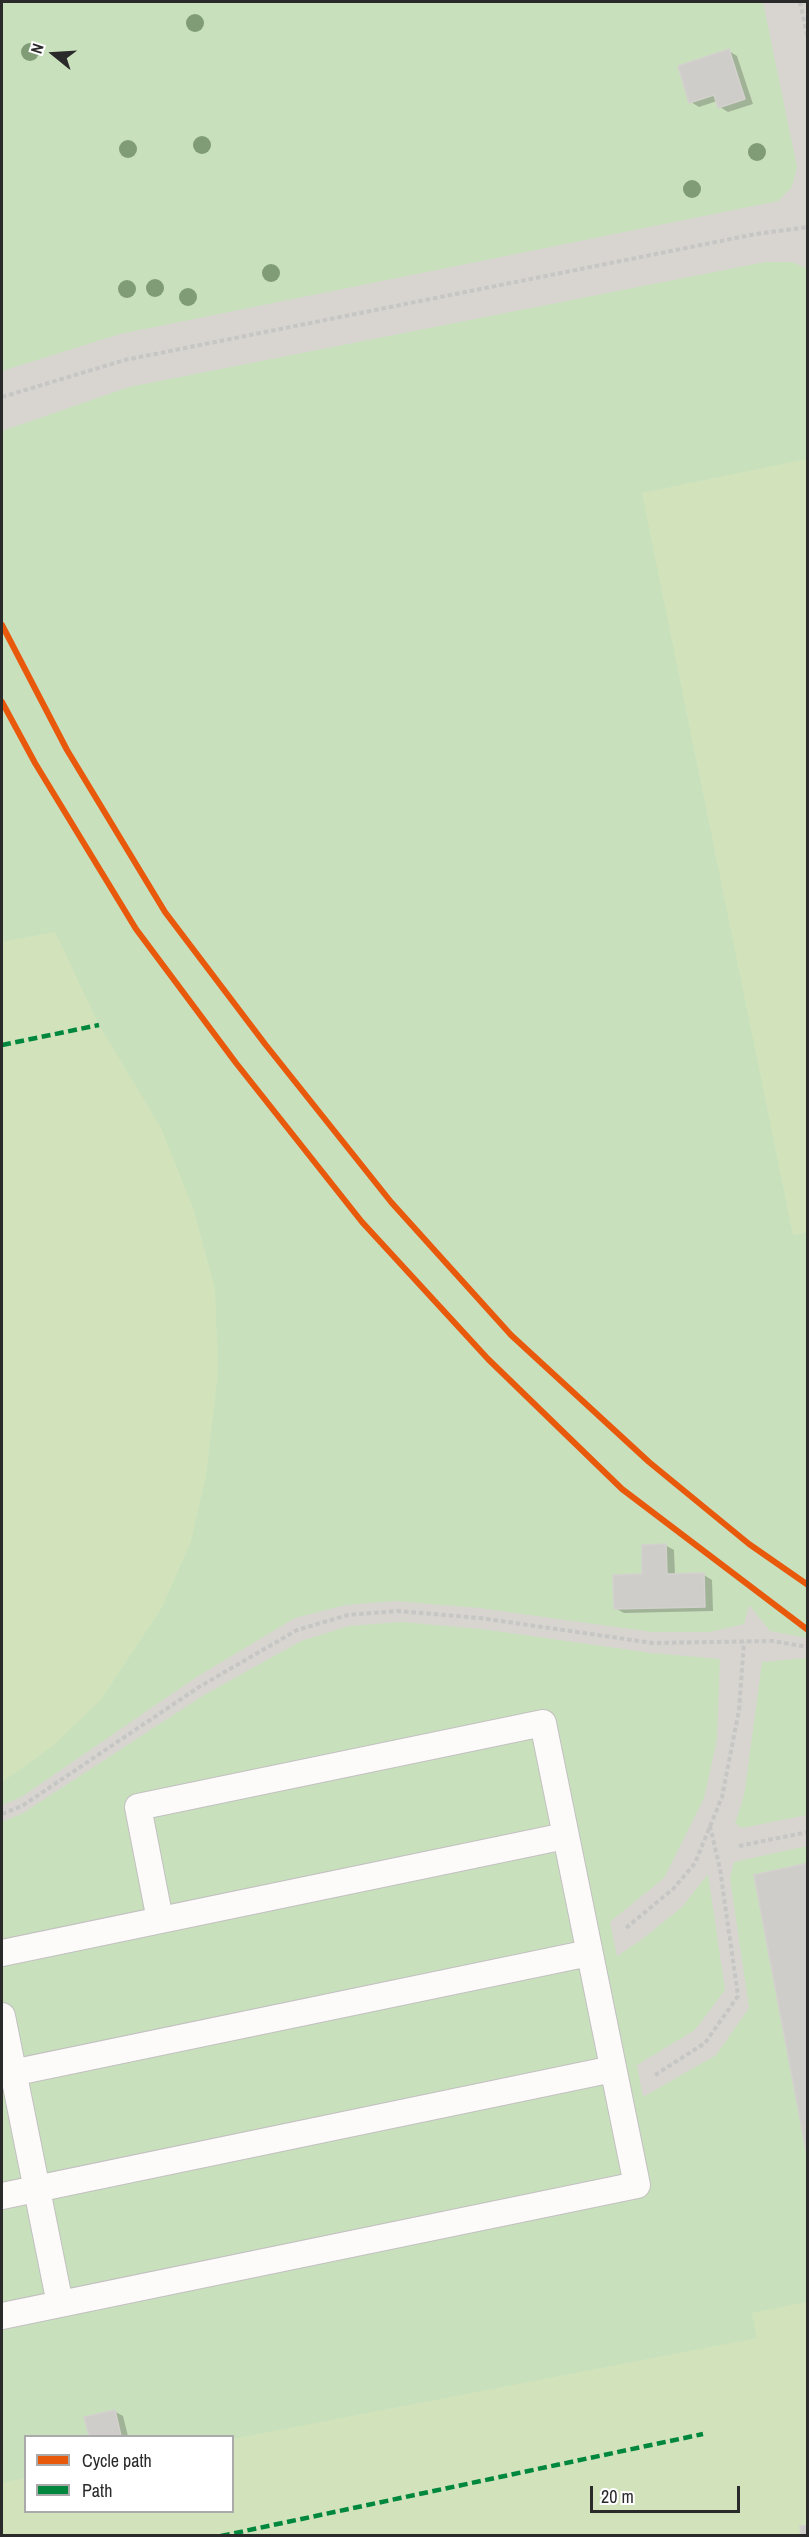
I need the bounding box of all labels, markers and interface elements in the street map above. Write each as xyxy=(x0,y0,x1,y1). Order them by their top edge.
north arrow xyxy=(24,24,84,84)
text: N xyxy=(25,41,49,56)
legend xyxy=(24,2435,234,2513)
text: Cycle path xyxy=(82,2448,152,2473)
scale bar xyxy=(593,2474,743,2512)
text: Path xyxy=(82,2478,112,2503)
text: 20 m xyxy=(601,2484,634,2509)

